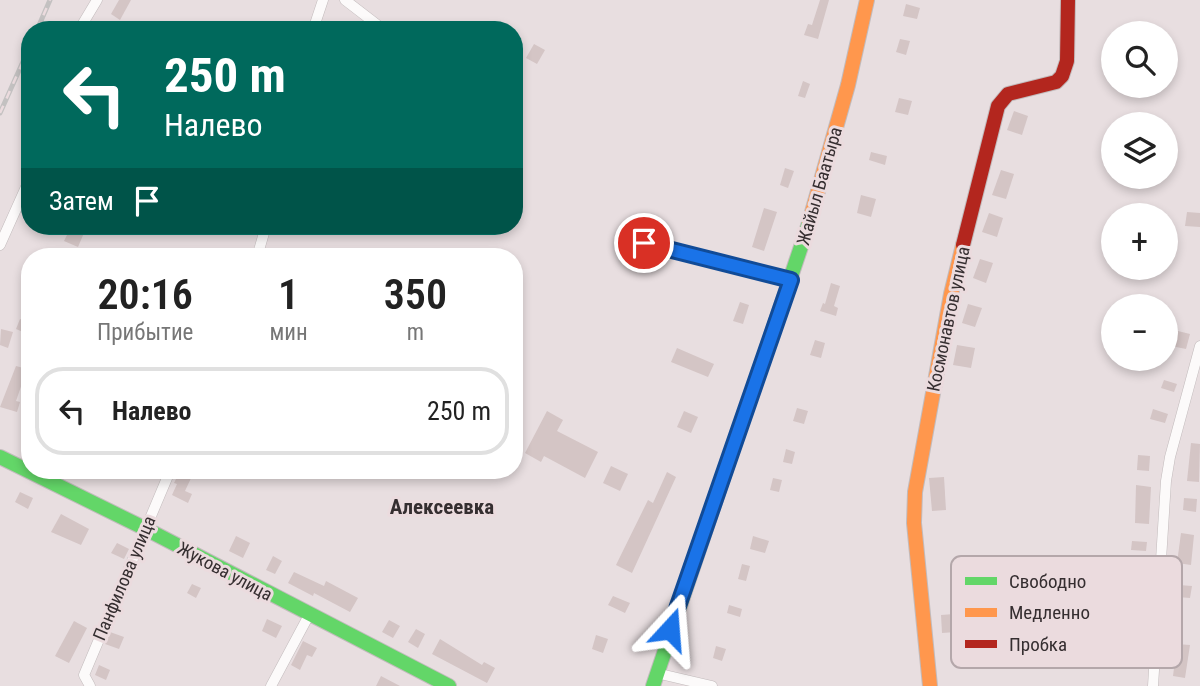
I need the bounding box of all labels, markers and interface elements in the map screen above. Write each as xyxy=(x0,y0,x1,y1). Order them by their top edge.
map controls xyxy=(1101,21,1178,371)
button: search xyxy=(1101,21,1178,98)
text: 250 m xyxy=(164,47,286,104)
icon: left xyxy=(49,49,140,140)
text: Налево xyxy=(164,106,263,144)
button: layers xyxy=(1101,112,1178,189)
street label: Жайыл Баатыра xyxy=(792,124,846,248)
icon: arrive xyxy=(128,182,166,220)
text: Затем xyxy=(49,186,114,216)
button: + xyxy=(1101,203,1178,280)
pin xyxy=(614,213,674,273)
icon: arrive xyxy=(625,224,663,262)
street label: Космонавтов улица xyxy=(922,245,974,393)
text: 20:16 xyxy=(97,270,193,319)
text: 1 xyxy=(278,270,299,319)
text: 350 xyxy=(384,270,447,319)
button: − xyxy=(1101,294,1178,371)
text: Прибытие xyxy=(97,319,193,346)
text: мин xyxy=(269,319,308,346)
text: m xyxy=(407,319,424,346)
icon: left xyxy=(53,392,91,430)
text: Налево xyxy=(112,396,192,426)
text: 250 m xyxy=(427,396,491,426)
district label: Алексеевка xyxy=(390,495,494,519)
street label: Панфилова улица xyxy=(88,513,160,643)
street label: Жукова улица xyxy=(174,537,276,605)
legend xyxy=(951,556,1182,668)
text: Свободно xyxy=(1009,570,1086,593)
position arrow xyxy=(633,592,707,666)
text: Медленно xyxy=(1009,601,1090,624)
text: Пробка xyxy=(1009,633,1067,656)

